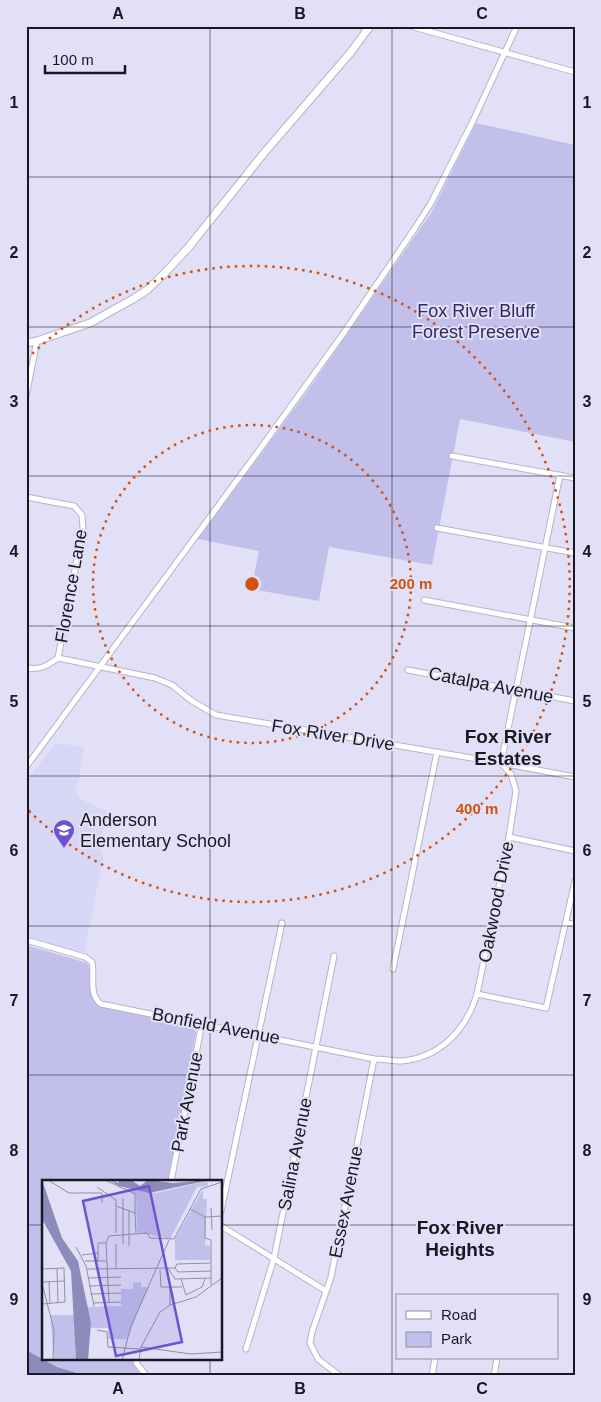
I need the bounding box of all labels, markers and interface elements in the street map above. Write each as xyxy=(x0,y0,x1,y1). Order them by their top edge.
text: A xyxy=(112,5,124,22)
text: B xyxy=(294,5,306,22)
text: C xyxy=(476,5,488,22)
scale bar xyxy=(45,42,125,74)
text: 100 m xyxy=(52,51,94,68)
text: 1 xyxy=(10,94,19,111)
text: 1 xyxy=(583,94,592,111)
text: 2 xyxy=(10,244,19,261)
text: 2 xyxy=(583,244,592,261)
park label: Fox River Bluff Forest Preserve xyxy=(412,301,540,342)
text: 3 xyxy=(10,393,19,410)
text: 3 xyxy=(583,393,592,410)
street label: Florence Lane xyxy=(51,528,91,644)
text: 4 xyxy=(10,543,19,560)
text: 4 xyxy=(583,543,592,560)
centre of rings xyxy=(243,575,261,593)
text: 200 m xyxy=(390,575,432,592)
street label: Catalpa Avenue xyxy=(427,663,555,707)
text: 5 xyxy=(10,693,19,710)
text: 5 xyxy=(583,693,592,710)
street label: Fox River Drive xyxy=(270,715,396,755)
district label: Fox River Estates xyxy=(465,726,552,769)
text: 400 m xyxy=(456,800,498,817)
place label: Anderson Elementary School xyxy=(80,810,231,851)
school or university icon: Anderson Elementary School xyxy=(52,818,76,849)
street label: Oakwood Drive xyxy=(474,840,518,964)
text: 6 xyxy=(10,842,19,859)
text: 6 xyxy=(583,842,592,859)
text: 7 xyxy=(10,992,19,1009)
text: 7 xyxy=(583,992,592,1009)
street label: Bonfield Avenue xyxy=(150,1004,282,1048)
street label: Park Avenue xyxy=(167,1050,207,1154)
street label: Salina Avenue xyxy=(274,1096,316,1212)
text: 8 xyxy=(10,1142,19,1159)
text: 8 xyxy=(583,1142,592,1159)
street label: Essex Avenue xyxy=(325,1144,367,1260)
inset map xyxy=(42,1180,222,1360)
district label: Fox River Heights xyxy=(417,1217,504,1260)
text: 9 xyxy=(10,1291,19,1308)
text: 9 xyxy=(583,1291,592,1308)
legend xyxy=(396,1294,558,1360)
text: Road xyxy=(441,1306,477,1323)
text: Park xyxy=(441,1330,472,1347)
text: A xyxy=(112,1380,124,1397)
text: B xyxy=(294,1380,306,1397)
text: C xyxy=(476,1380,488,1397)

